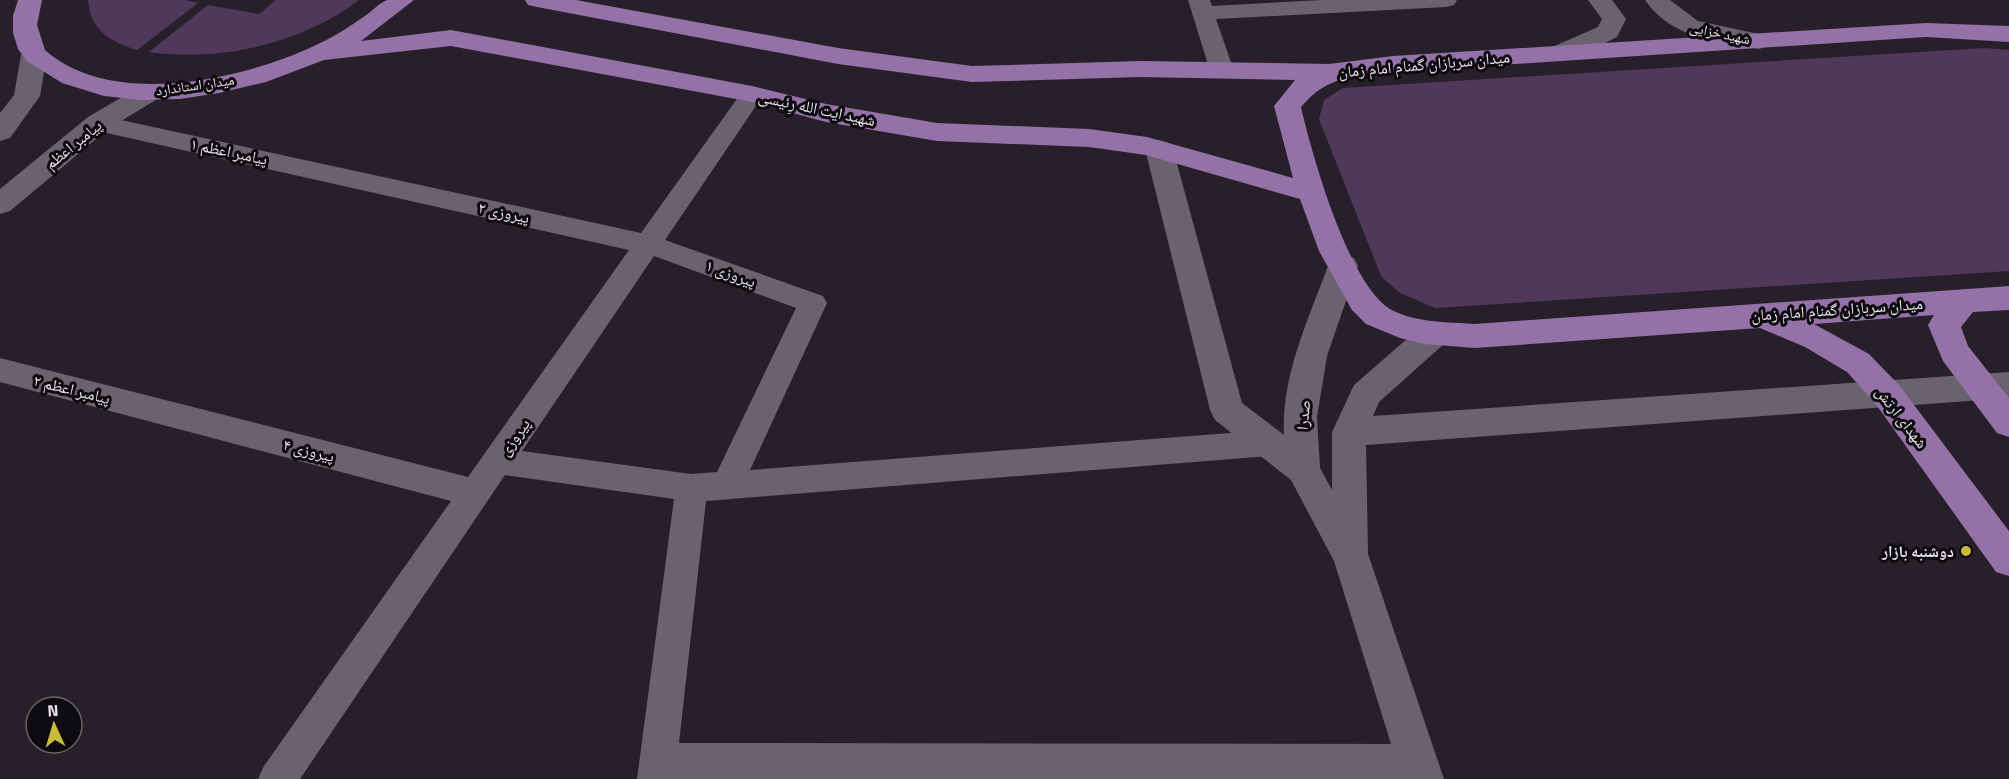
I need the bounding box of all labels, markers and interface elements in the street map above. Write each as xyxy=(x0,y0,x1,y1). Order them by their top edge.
street label: شهید خزایی xyxy=(1688,16,1752,49)
street label: میدان سربازان گمنام امام زمان xyxy=(1337,45,1511,83)
street label: میدان استاندارد xyxy=(154,69,235,100)
street label: شهید ایت الله رِئیسی xyxy=(756,84,878,133)
street label: پیامبر اعظم xyxy=(39,113,107,175)
street label: پیامبر اعظم ۱ xyxy=(188,131,270,171)
street label: پیروزی ۲ xyxy=(476,195,532,229)
street label: پیروزی ۱ xyxy=(702,253,760,293)
street label: میدان سربازان گمنام امام زمان xyxy=(1750,291,1924,327)
street label: پیامبر اعظم ۲ xyxy=(31,368,113,410)
street label: شهدای ارتش xyxy=(1870,381,1934,453)
street label: صدرا xyxy=(1290,399,1316,431)
street label: پیروزی xyxy=(492,413,536,461)
street label: پیروزی ۴ xyxy=(281,432,337,468)
place label: دوشنبه بازار xyxy=(1881,539,1954,563)
marker: دوشنبه بازار xyxy=(1959,544,1973,558)
north arrow xyxy=(24,695,84,755)
text: N xyxy=(47,698,59,722)

